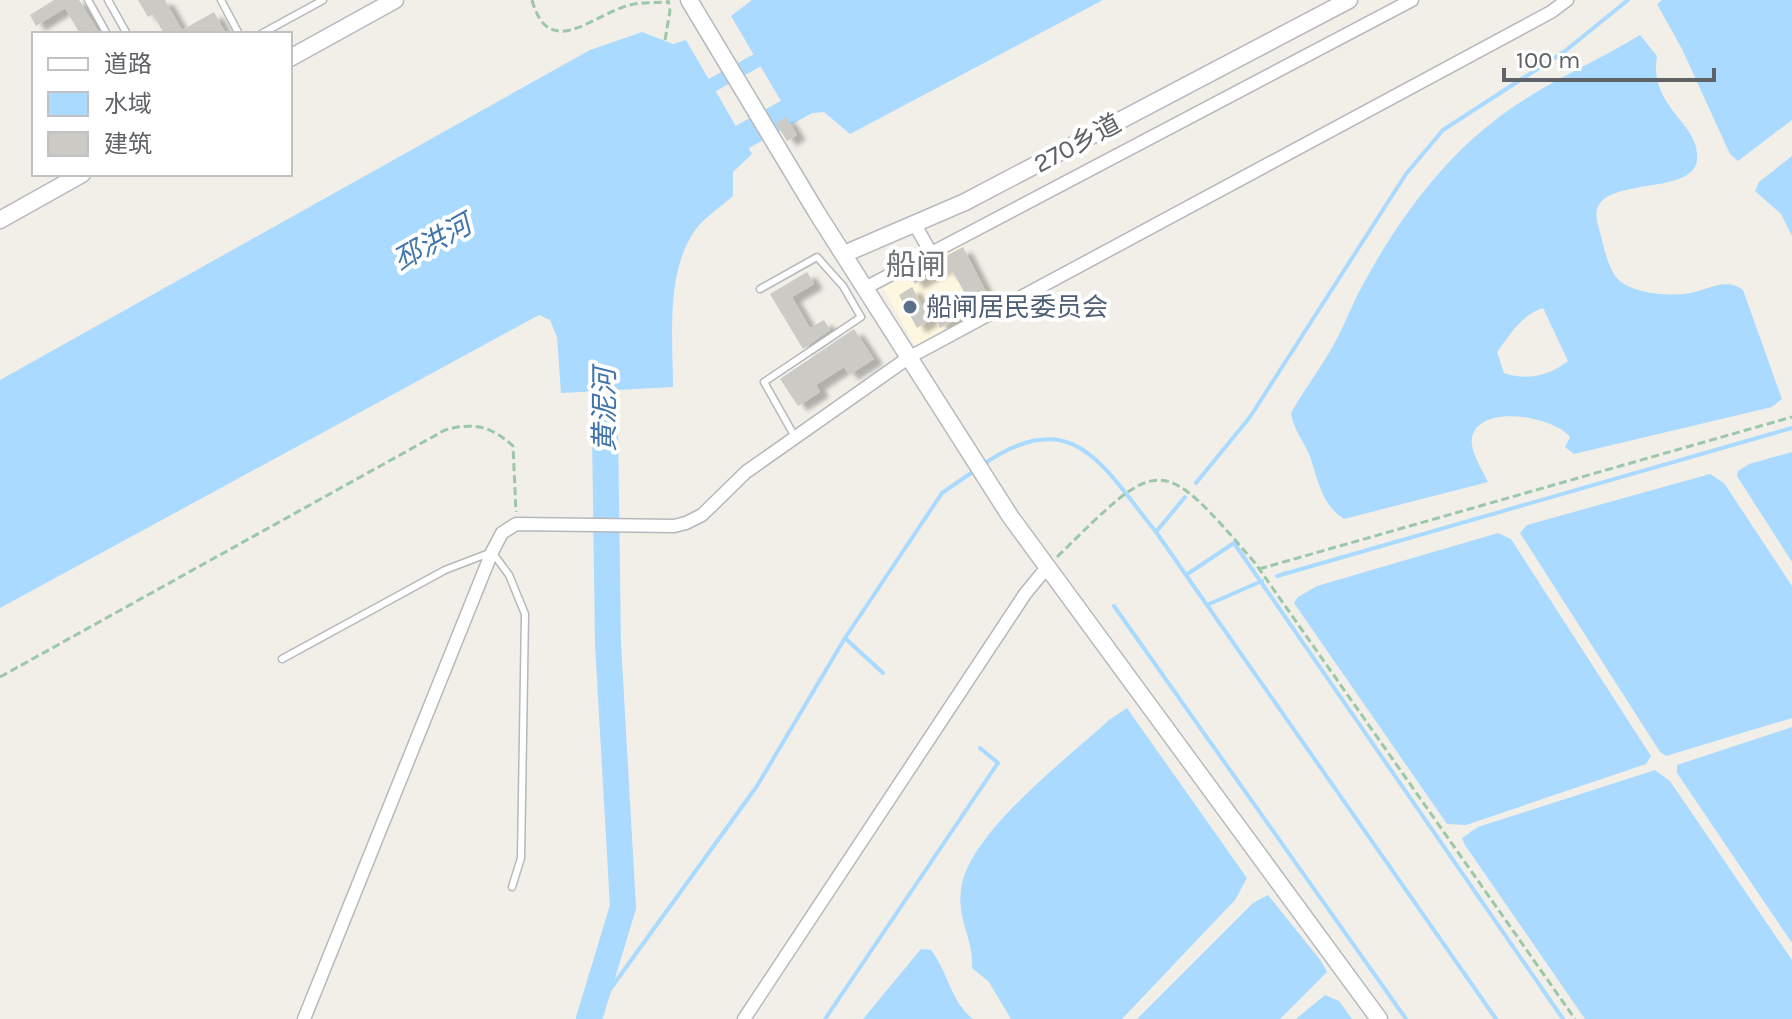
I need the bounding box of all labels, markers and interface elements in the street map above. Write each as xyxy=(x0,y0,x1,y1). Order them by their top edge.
legend xyxy=(32,32,292,176)
scale bar xyxy=(1504,32,1714,82)
text: 100 m xyxy=(1516,46,1581,74)
text: 道路 xyxy=(104,50,152,78)
text: 水域 xyxy=(104,90,152,118)
street label: 270乡道 xyxy=(1028,108,1126,179)
text: 建筑 xyxy=(104,130,152,158)
water label: 邳洪河 xyxy=(388,205,481,277)
district label: 船闸 xyxy=(886,247,946,283)
place label: 船闸居民委员会 xyxy=(926,292,1108,323)
marker: 船闸居民委员会 xyxy=(901,298,919,316)
water label: 黄泥河 xyxy=(588,363,621,452)

